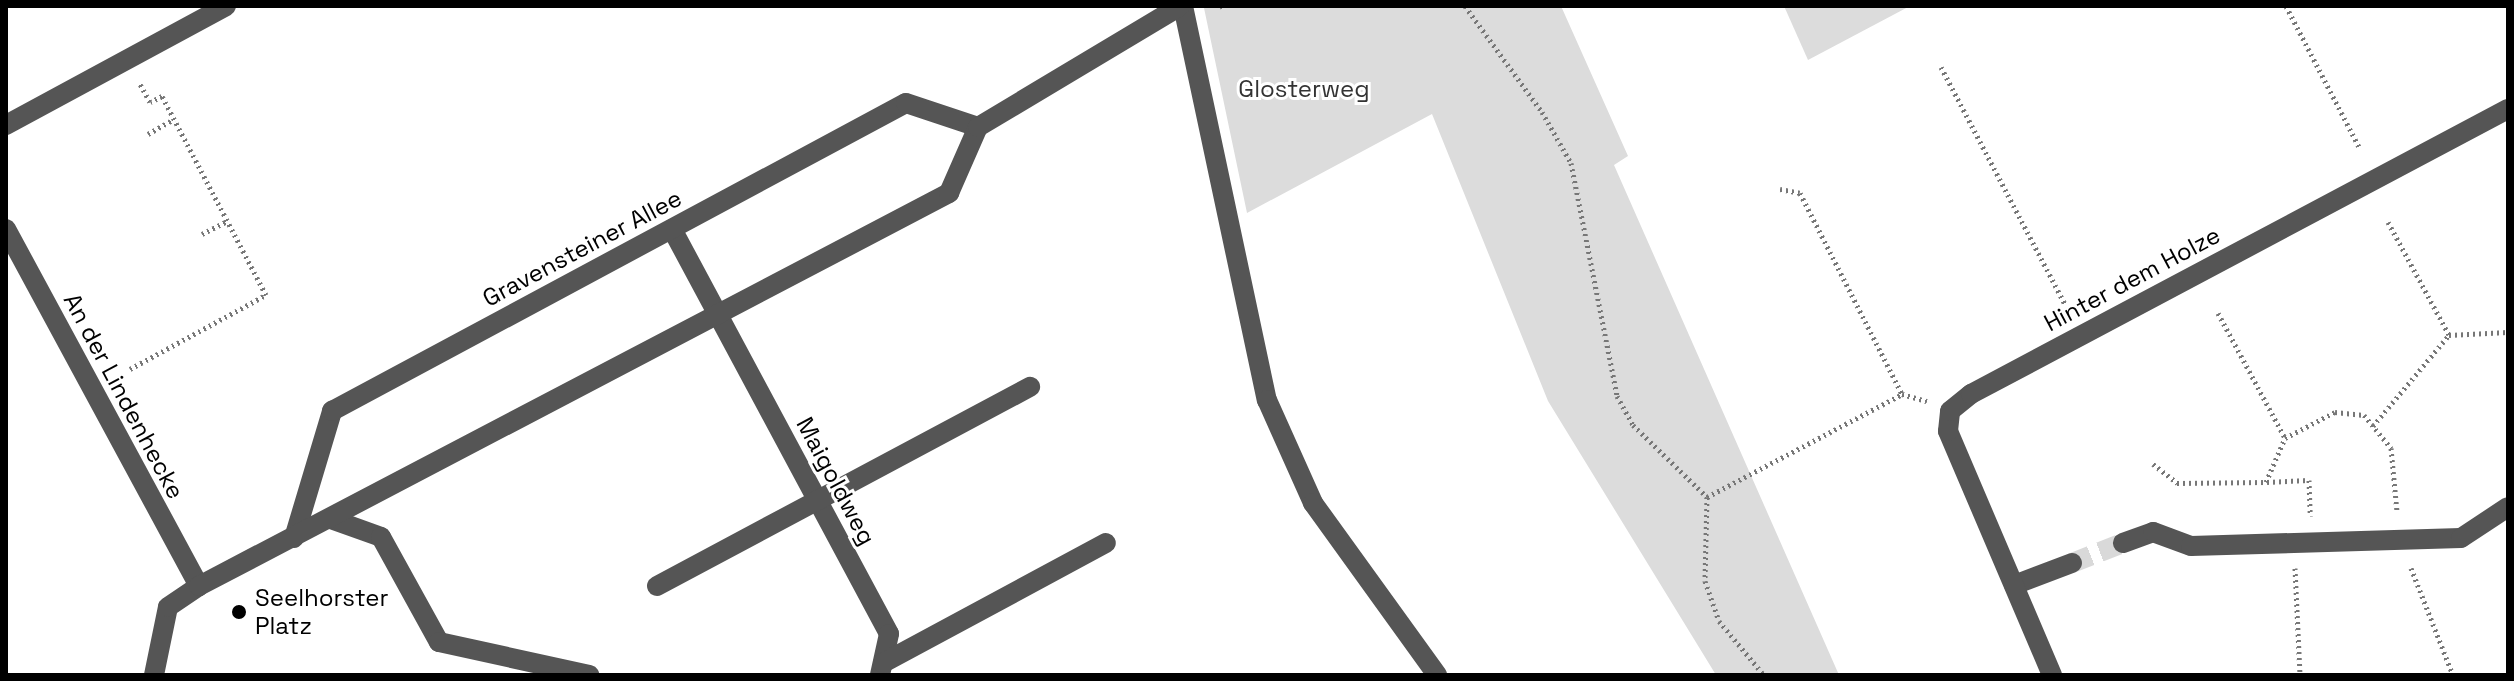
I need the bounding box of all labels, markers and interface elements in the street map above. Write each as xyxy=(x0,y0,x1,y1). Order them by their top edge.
park label: Glosterweg xyxy=(1238,75,1370,103)
street label: Gravensteiner Allee xyxy=(477,183,687,313)
street label: Hinter dem Holze xyxy=(2039,220,2225,338)
street label: An der Lindenhecke xyxy=(58,288,190,504)
street label: Maigoldweg xyxy=(790,412,882,550)
place label: Seelhorster Platz xyxy=(255,584,389,640)
marker: Seelhorster Platz xyxy=(230,603,248,621)

